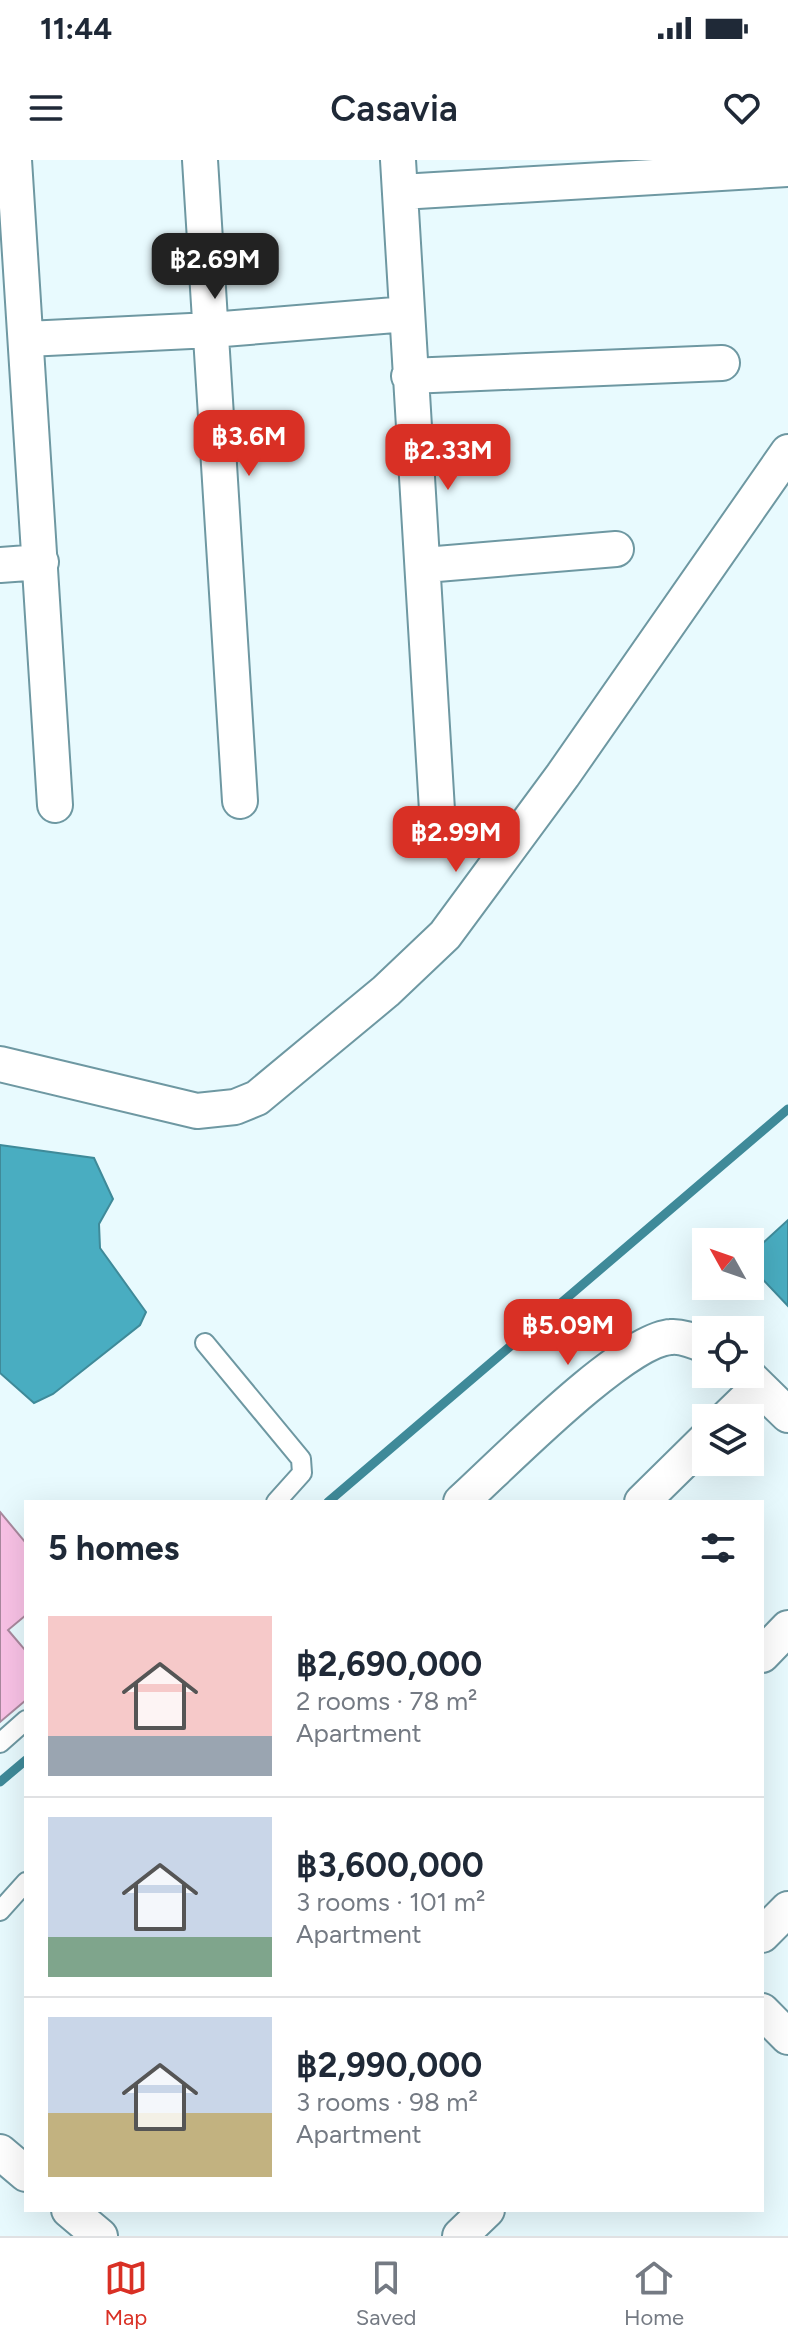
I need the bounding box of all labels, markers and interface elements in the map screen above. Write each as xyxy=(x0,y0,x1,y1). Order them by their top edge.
text: 11:44 xyxy=(40,10,112,47)
icon: menu xyxy=(24,86,68,130)
icon: heart xyxy=(720,86,764,130)
text: Casavia xyxy=(330,87,458,130)
pin: ฿2.69M xyxy=(150,233,280,301)
text: ฿2.69M xyxy=(170,243,260,275)
pin: ฿3.6M xyxy=(193,410,305,478)
text: ฿3.6M xyxy=(212,420,286,452)
pin: ฿2.33M xyxy=(383,424,513,492)
text: ฿2.33M xyxy=(403,434,493,466)
pin: ฿2.99M xyxy=(391,806,521,874)
text: ฿2.99M xyxy=(411,816,501,848)
north arrow xyxy=(692,1228,764,1300)
map controls xyxy=(692,1228,764,1476)
pin: ฿5.09M xyxy=(503,1299,633,1367)
text: ฿5.09M xyxy=(522,1309,614,1341)
button: locate xyxy=(692,1316,764,1388)
button: layers xyxy=(692,1404,764,1476)
icon: filters xyxy=(696,1526,740,1570)
text: 5 homes xyxy=(48,1528,179,1569)
text: ฿2,690,000 xyxy=(296,1644,482,1685)
icon: home xyxy=(112,1648,208,1744)
text: 2 rooms · 78 m² xyxy=(296,1685,477,1717)
text: Apartment xyxy=(296,1717,422,1749)
text: ฿3,600,000 xyxy=(296,1845,484,1886)
icon: home xyxy=(112,1849,208,1945)
text: 3 rooms · 101 m² xyxy=(296,1886,485,1918)
text: Apartment xyxy=(296,1918,422,1950)
text: ฿2,990,000 xyxy=(296,2045,482,2086)
icon: home xyxy=(112,2049,208,2145)
text: 3 rooms · 98 m² xyxy=(296,2086,478,2118)
text: Apartment xyxy=(296,2118,422,2150)
tab: Map xyxy=(104,2256,148,2331)
tab: Saved xyxy=(356,2256,416,2331)
tab: Home xyxy=(624,2256,684,2331)

